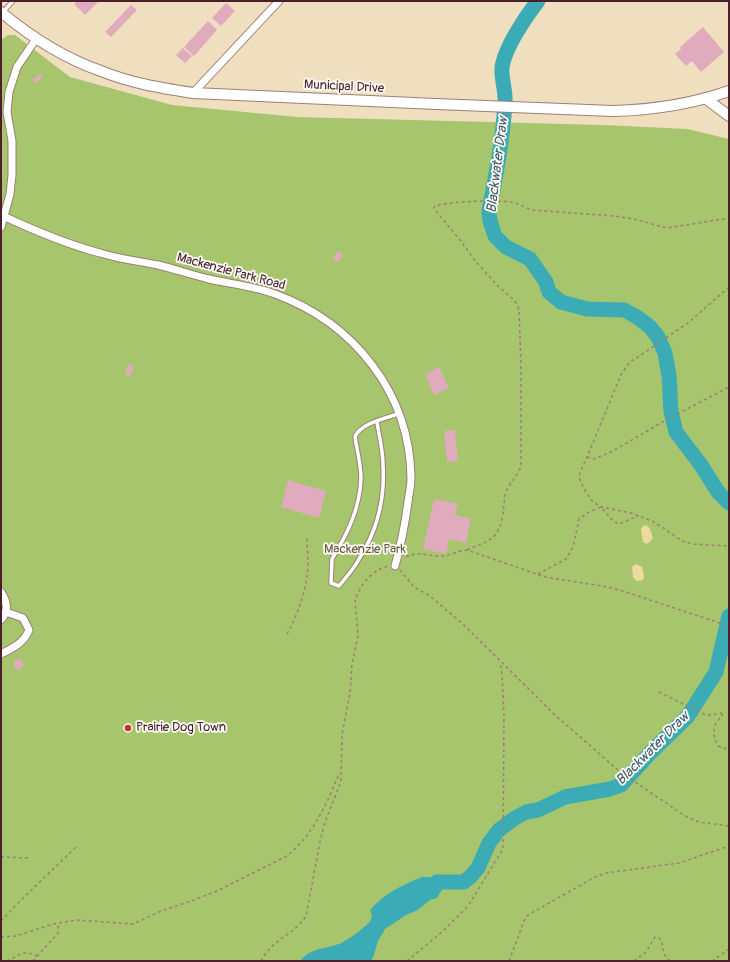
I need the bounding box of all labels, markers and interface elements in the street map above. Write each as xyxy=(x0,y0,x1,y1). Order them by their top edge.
street label: Municipal Drive xyxy=(303,77,385,97)
water label: Blackwater Draw xyxy=(484,116,512,214)
street label: Mackenzie Park Road xyxy=(175,250,287,294)
park label: Mackenzie Park xyxy=(324,542,406,558)
water label: Blackwater Draw xyxy=(613,709,693,789)
place label: Prairie Dog Town xyxy=(136,720,226,736)
marker: Prairie Dog Town xyxy=(123,723,133,733)

